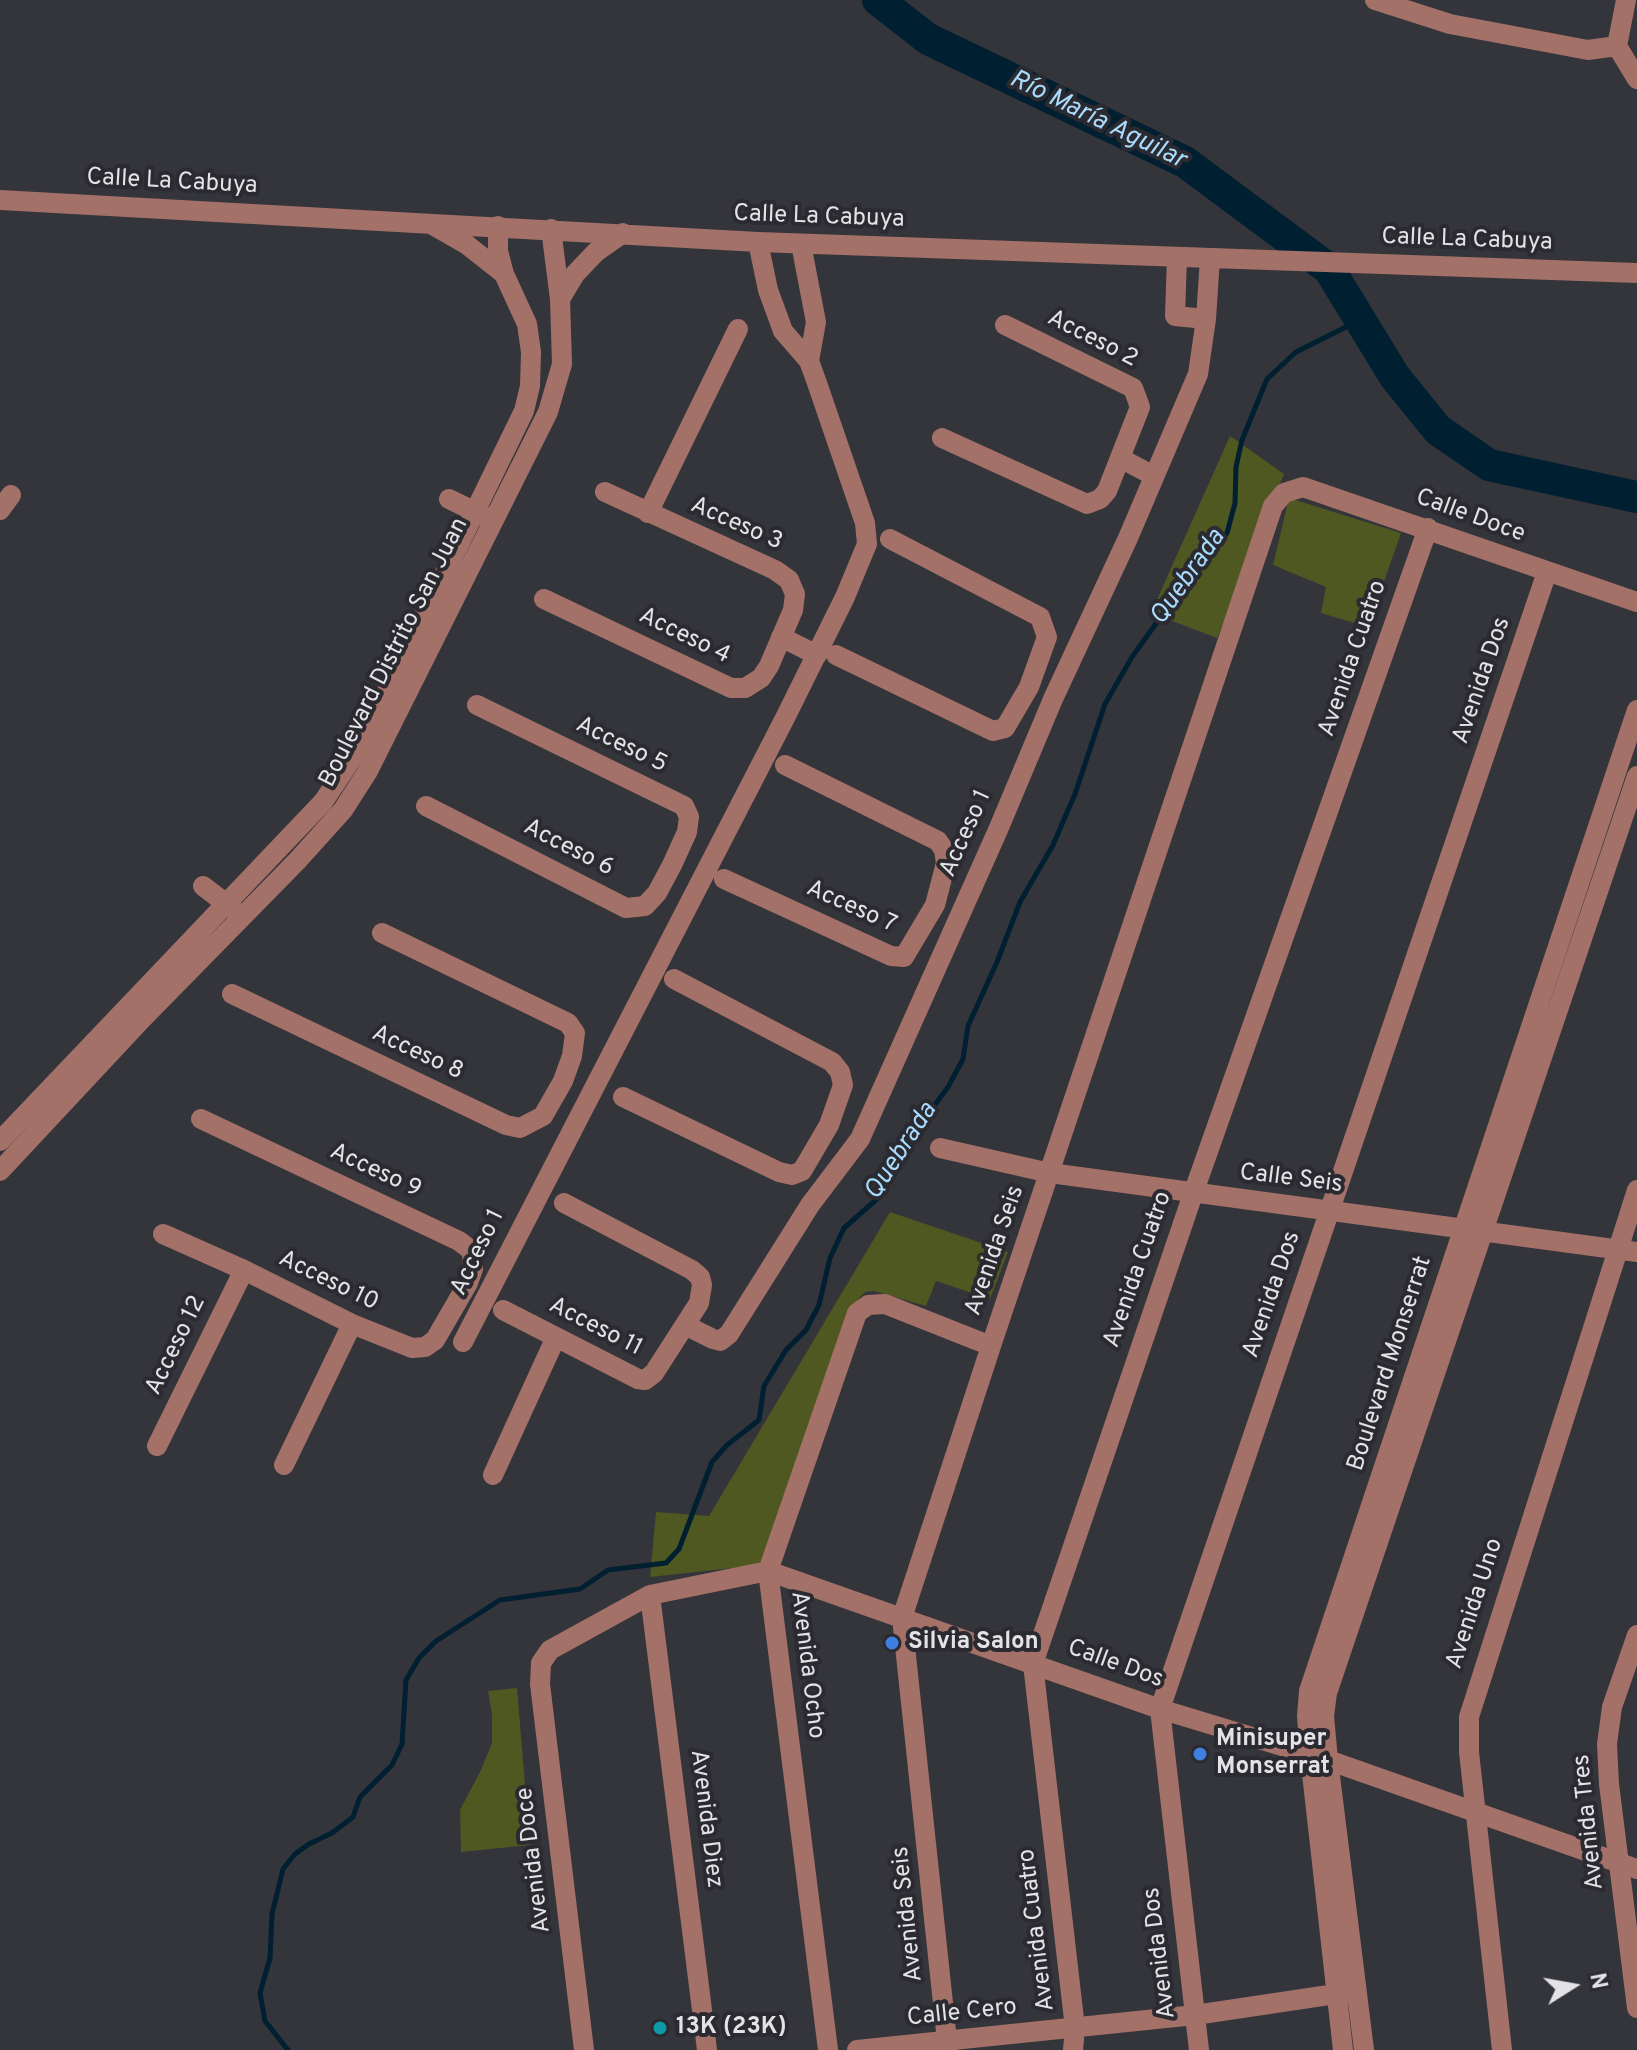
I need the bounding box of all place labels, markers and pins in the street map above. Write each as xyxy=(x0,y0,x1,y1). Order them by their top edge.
place label: Silvia Salon xyxy=(908,1629,1039,1657)
marker: Silvia Salon xyxy=(883,1634,901,1652)
place label: Minisuper Monserrat xyxy=(1216,1726,1330,1782)
marker: Minisuper Monserrat xyxy=(1191,1745,1209,1763)
place label: 13K (23K) xyxy=(676,2014,787,2042)
marker: 13K (23K) xyxy=(651,2019,669,2037)

